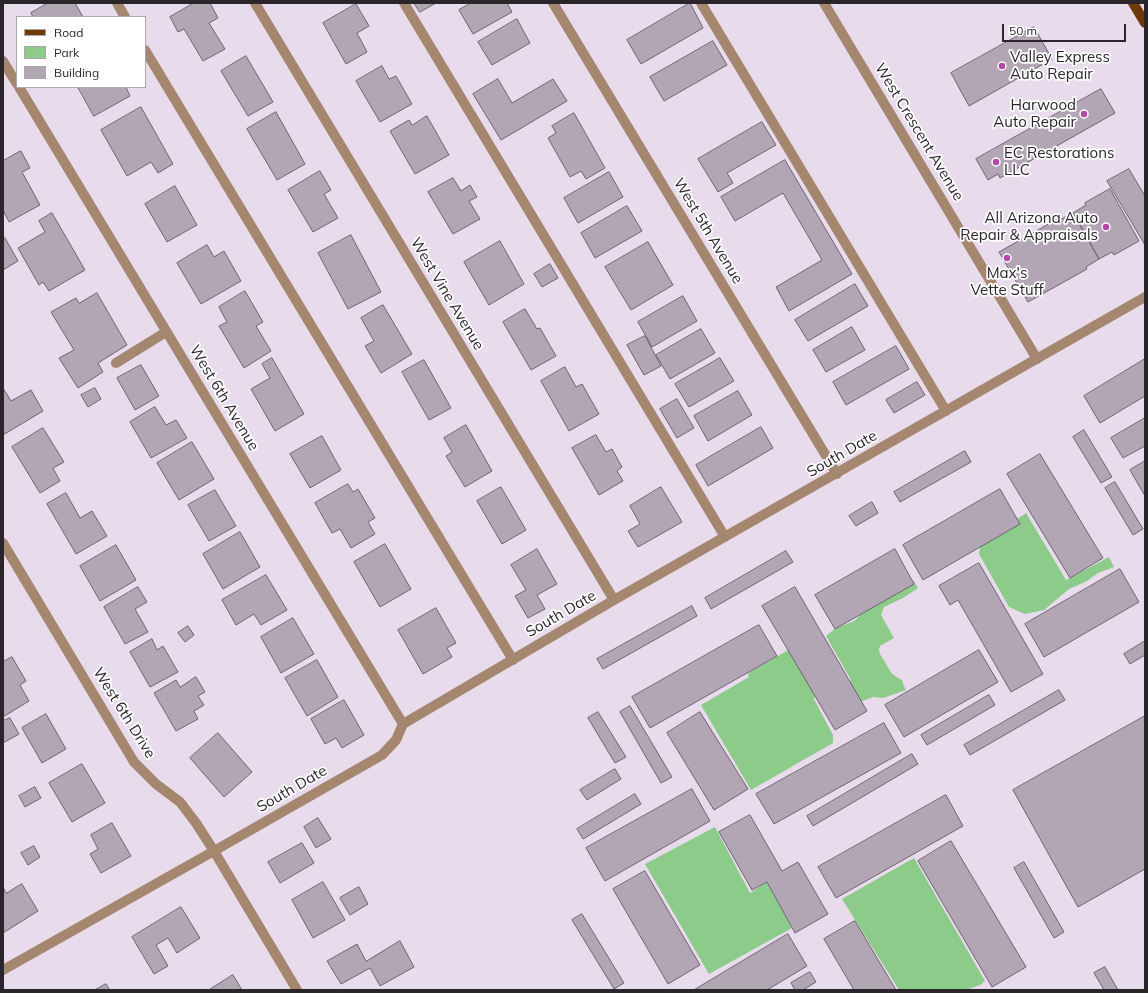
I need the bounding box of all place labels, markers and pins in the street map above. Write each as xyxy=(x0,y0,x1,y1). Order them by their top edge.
place label: Valley Express Auto Repair xyxy=(1010,48,1110,83)
marker: Valley Express Auto Repair xyxy=(997,61,1007,71)
place label: Harwood Auto Repair xyxy=(993,96,1076,131)
marker: Harwood Auto Repair xyxy=(1079,109,1089,119)
place label: EC Restorations LLC xyxy=(1004,144,1114,179)
marker: EC Restorations LLC xyxy=(991,157,1001,167)
place label: All Arizona Auto Repair & Appraisals xyxy=(960,209,1098,244)
marker: All Arizona Auto Repair & Appraisals xyxy=(1101,222,1111,232)
marker: Max's Vette Stuff xyxy=(1002,253,1012,263)
place label: Max's Vette Stuff xyxy=(970,264,1044,299)

